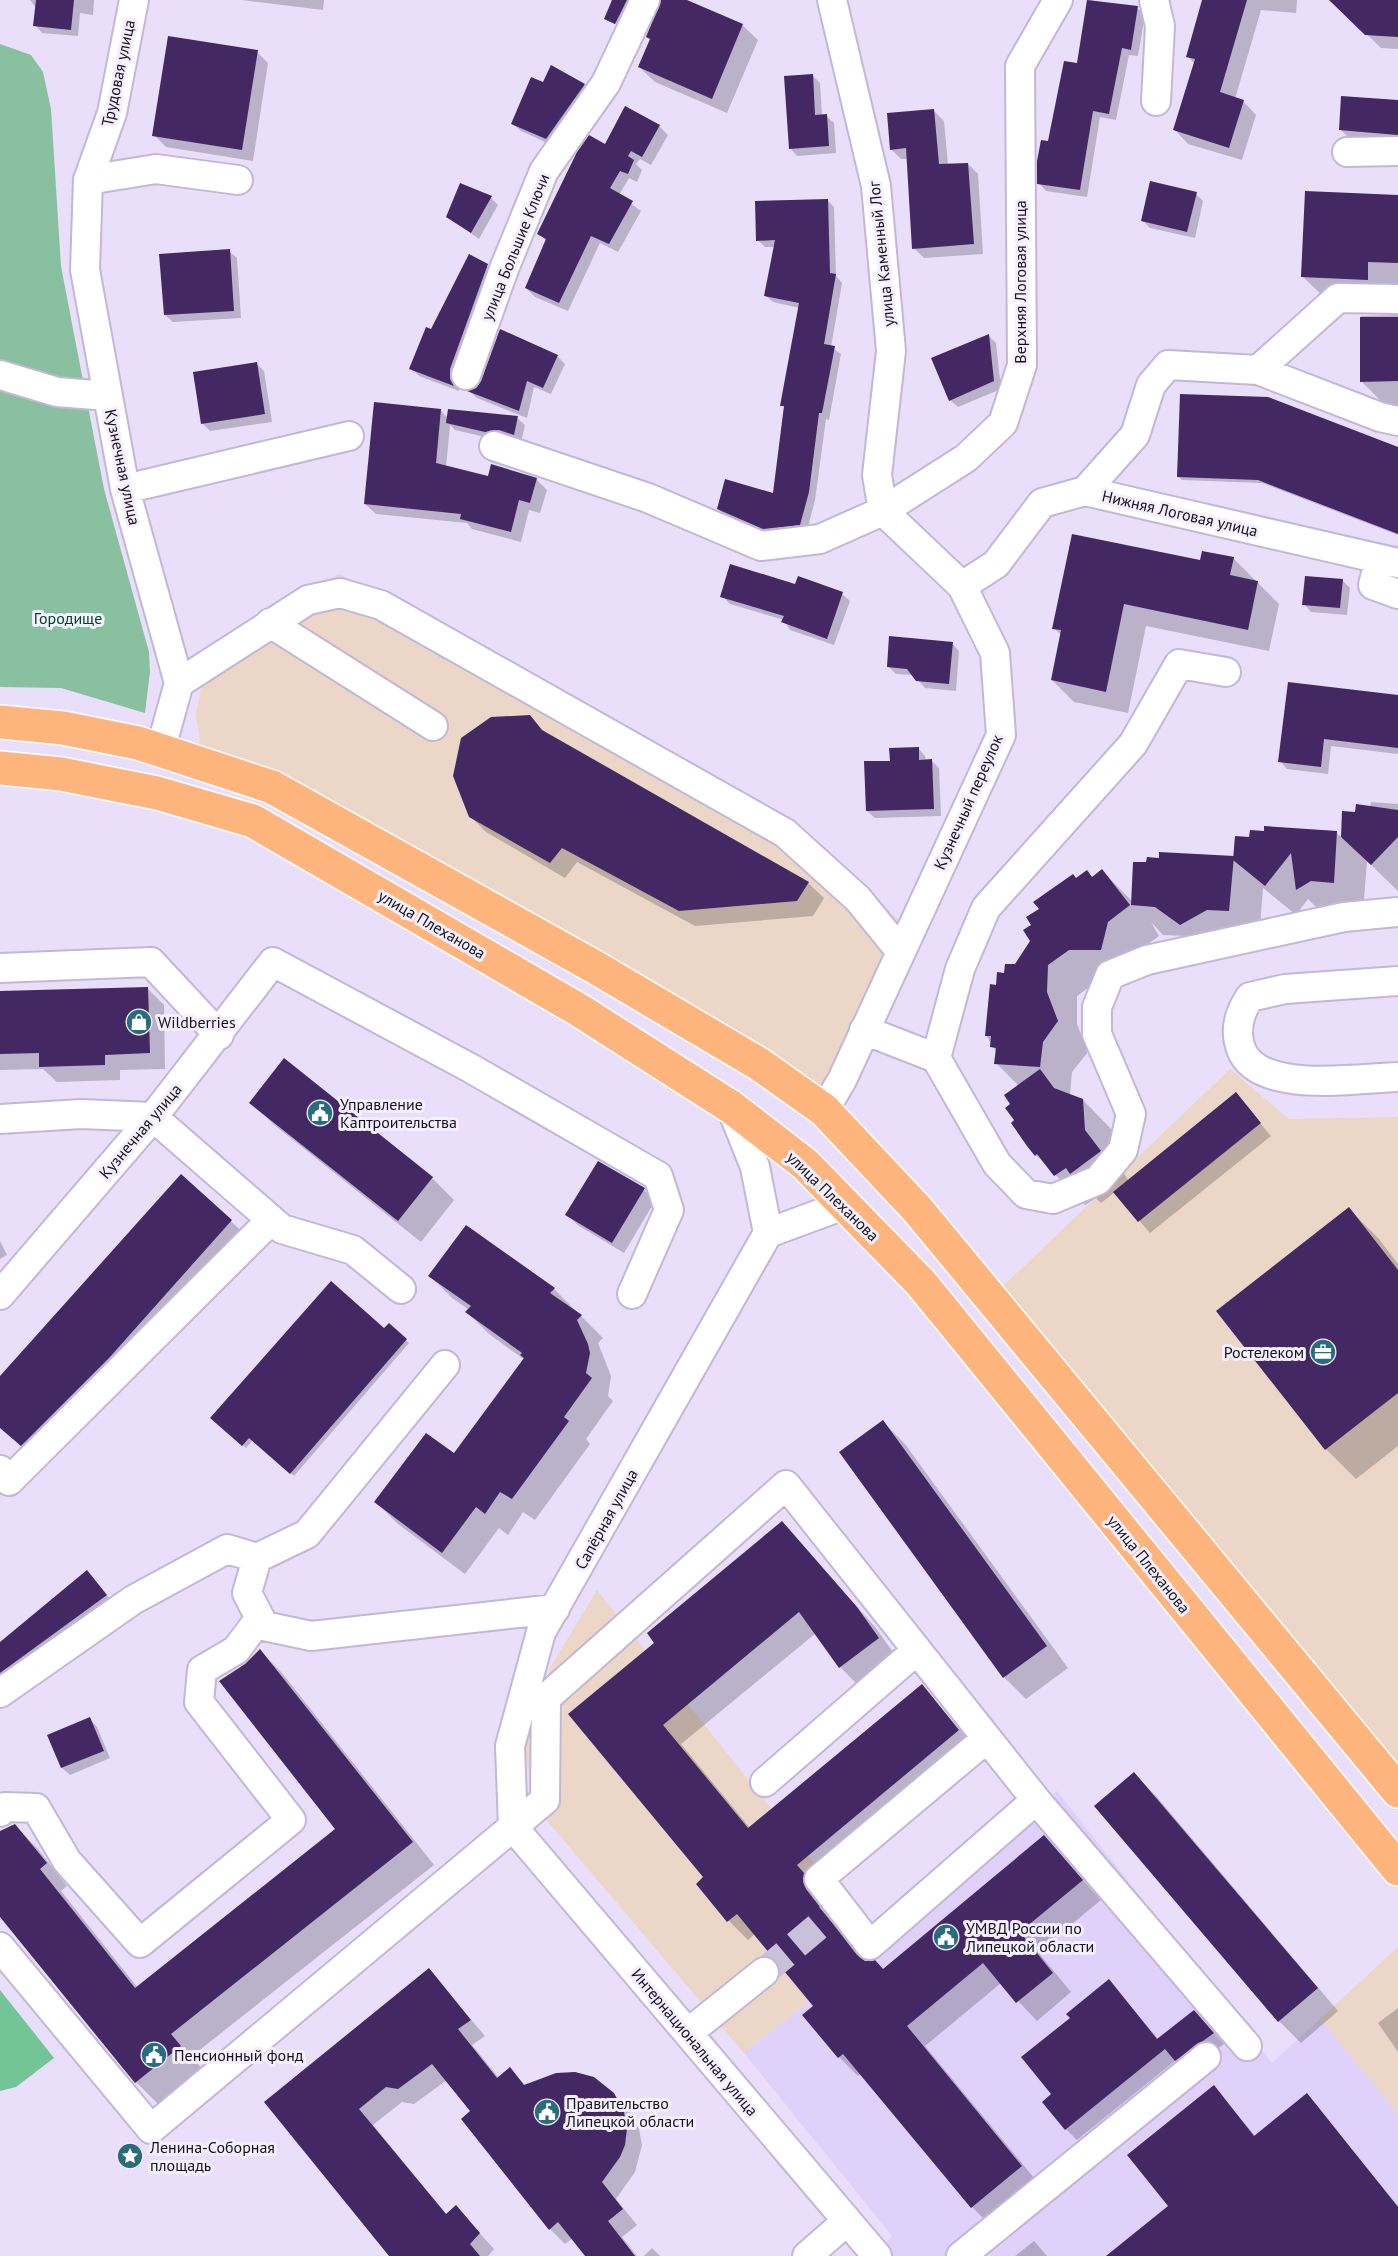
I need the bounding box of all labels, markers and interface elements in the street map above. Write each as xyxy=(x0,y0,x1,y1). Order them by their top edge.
street label: Трудовая улица xyxy=(97,18,139,128)
street label: улица Большие Ключи xyxy=(476,171,554,323)
street label: улица Каменный Лог xyxy=(863,180,899,328)
street label: Верхняя Логовая улица xyxy=(1010,200,1030,364)
street label: Кузнечная улица xyxy=(101,407,145,527)
street label: Нижняя Логовая улица xyxy=(1100,485,1260,541)
park label: Городище xyxy=(34,608,102,628)
street label: Кузнечный переулок xyxy=(929,731,1007,873)
street label: улица Плеханова xyxy=(375,885,489,963)
shop icon: Wildberries xyxy=(124,1007,154,1037)
place label: Wildberries xyxy=(158,1012,236,1032)
street label: Кузнечная улица xyxy=(94,1079,186,1183)
place label: Управление Каптроительства xyxy=(340,1094,457,1132)
public building icon: Управление Каптроительства xyxy=(305,1098,335,1128)
street label: улица Плеханова xyxy=(783,1147,883,1245)
office icon: Ростелеком xyxy=(1308,1337,1338,1367)
place label: Ростелеком xyxy=(1224,1342,1304,1362)
street label: Сапёрная улица xyxy=(570,1465,642,1573)
street label: улица Плеханова xyxy=(1103,1511,1195,1617)
place label: УМВД России по Липецкой области xyxy=(965,1918,1094,1956)
public building icon: УМВД России по Липецкой области xyxy=(931,1922,961,1952)
street label: Интернациональная улица xyxy=(627,1964,763,2120)
public building icon: Пенсионный фонд xyxy=(139,2040,169,2070)
place label: Пенсионный фонд xyxy=(174,2045,304,2065)
place label: Правительство Липецкой области xyxy=(565,2093,694,2131)
public building icon: Правительство Липецкой области xyxy=(532,2097,562,2127)
place label: Ленина-Соборная площадь xyxy=(149,2137,275,2175)
place icon: Ленина-Соборная площадь xyxy=(115,2141,145,2171)

